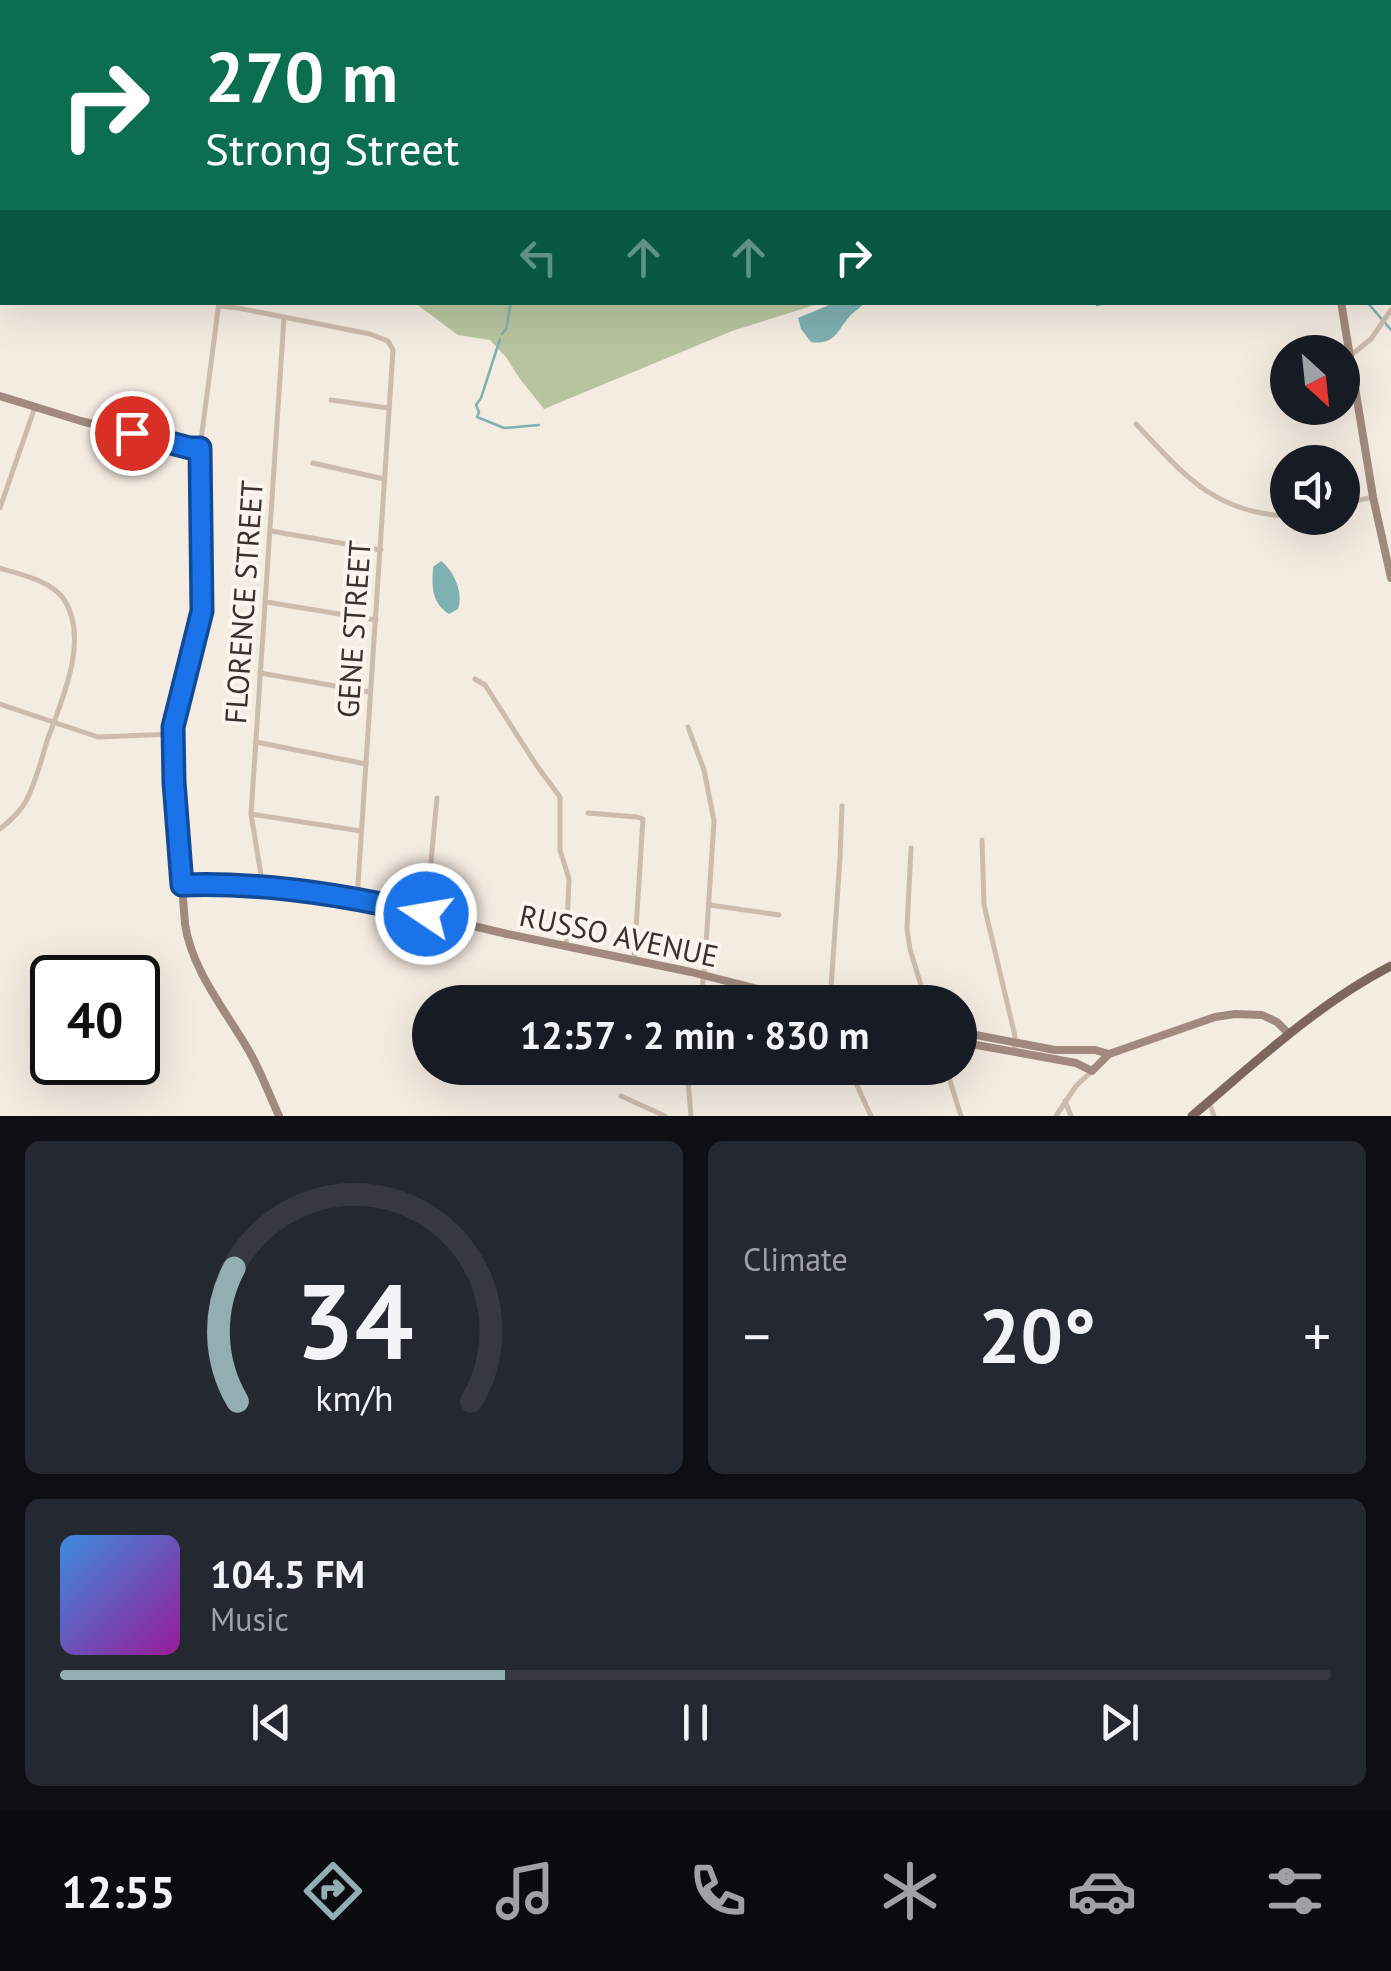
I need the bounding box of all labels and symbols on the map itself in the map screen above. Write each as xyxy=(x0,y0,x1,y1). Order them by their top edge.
north arrow xyxy=(1270,335,1360,425)
pin xyxy=(90,391,175,476)
street label: FLORENCE STREET xyxy=(215,479,271,725)
street label: GENE STREET xyxy=(327,539,379,719)
position arrow xyxy=(374,862,478,966)
street label: RUSSO AVENUE xyxy=(516,895,722,975)
speed limit sign: 40 xyxy=(30,955,160,1085)

